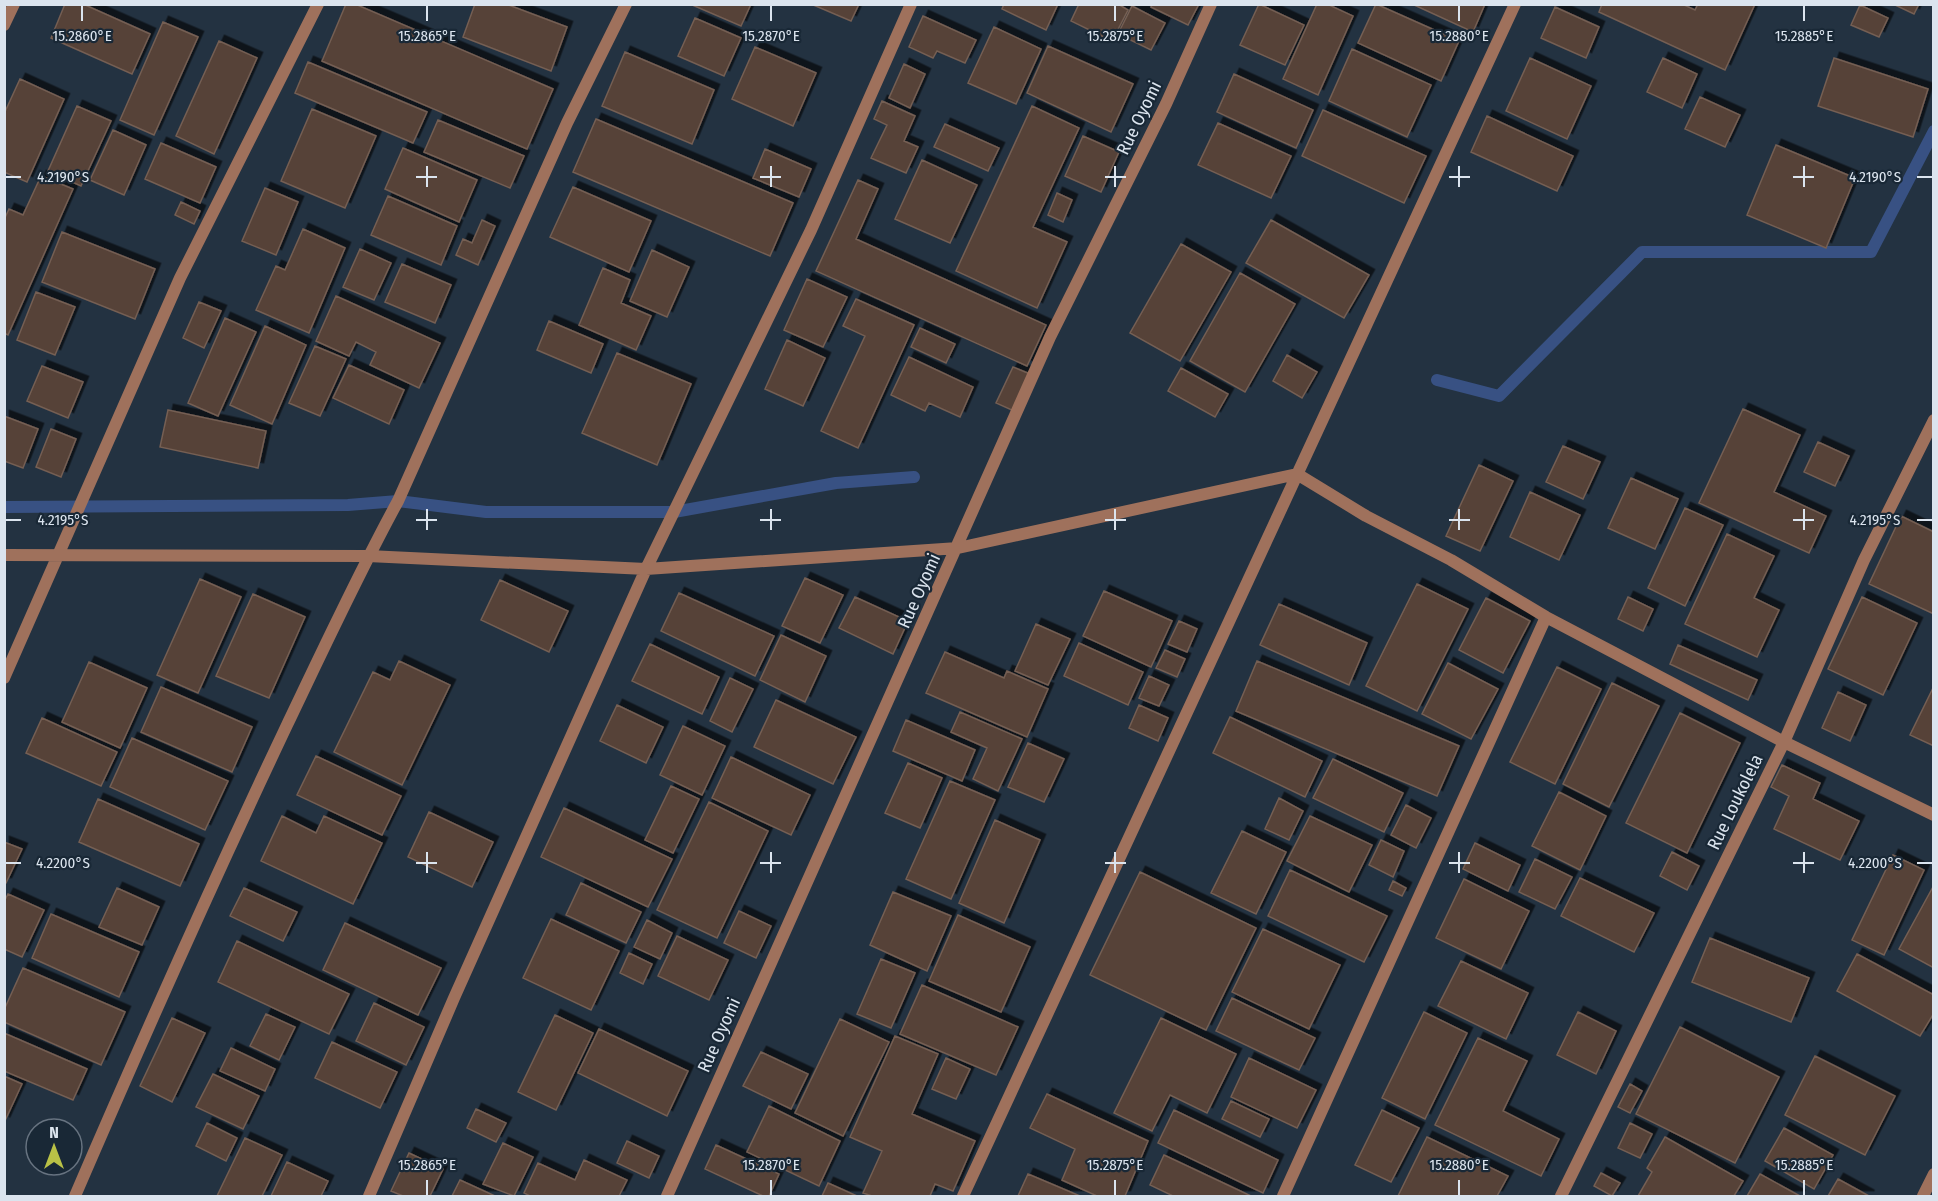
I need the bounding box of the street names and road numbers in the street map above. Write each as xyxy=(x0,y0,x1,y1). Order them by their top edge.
street label: Rue Oyomi xyxy=(1112,77,1166,159)
street label: Rue Oyomi xyxy=(893,550,945,632)
street label: Rue Loukolela xyxy=(1702,750,1768,853)
street label: Rue Oyomi xyxy=(693,994,745,1076)

